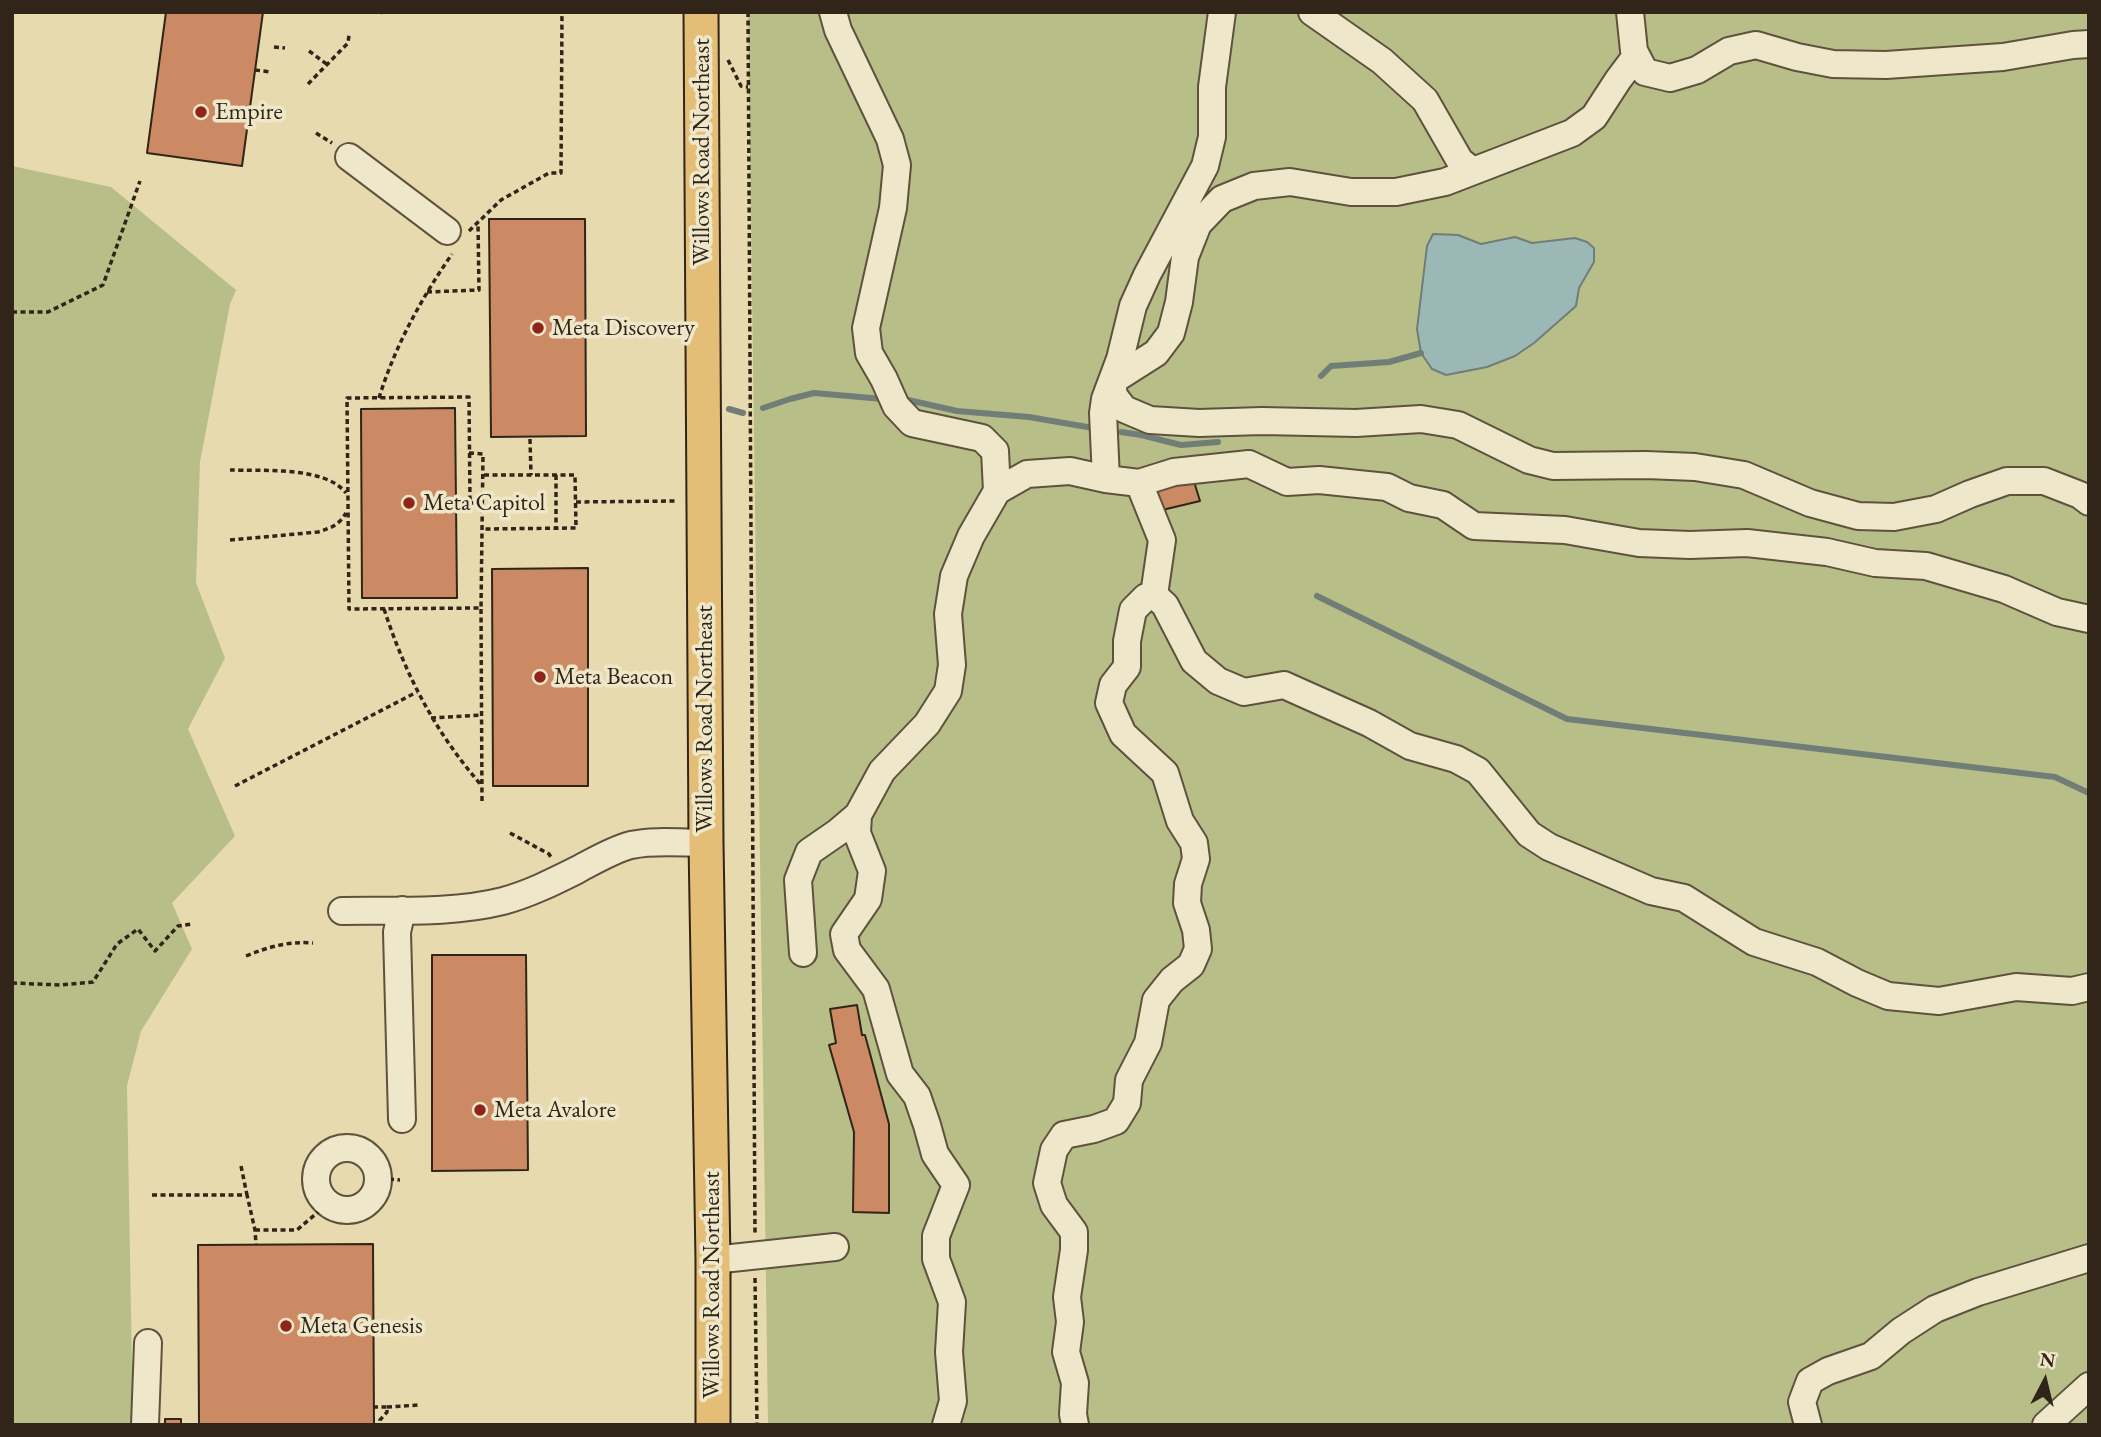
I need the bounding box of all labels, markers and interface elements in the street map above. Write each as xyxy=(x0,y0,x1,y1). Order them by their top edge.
street label: Willows Road Northeast xyxy=(688,38,716,266)
place label: Empire xyxy=(215,98,283,126)
marker: Empire xyxy=(193,104,209,120)
place label: Meta Discovery xyxy=(552,314,695,342)
marker: Meta Discovery xyxy=(530,320,546,336)
place label: Meta Capitol xyxy=(423,489,545,517)
marker: Meta Capitol xyxy=(401,495,417,511)
street label: Willows Road Northeast xyxy=(691,605,719,833)
place label: Meta Beacon xyxy=(554,663,673,691)
marker: Meta Beacon xyxy=(532,669,548,685)
place label: Meta Avalore xyxy=(494,1096,616,1124)
marker: Meta Avalore xyxy=(472,1102,488,1118)
street label: Willows Road Northeast xyxy=(698,1171,726,1399)
place label: Meta Genesis xyxy=(300,1312,423,1340)
marker: Meta Genesis xyxy=(278,1318,294,1334)
north arrow xyxy=(2010,1346,2080,1416)
text: N xyxy=(2038,1346,2057,1373)

